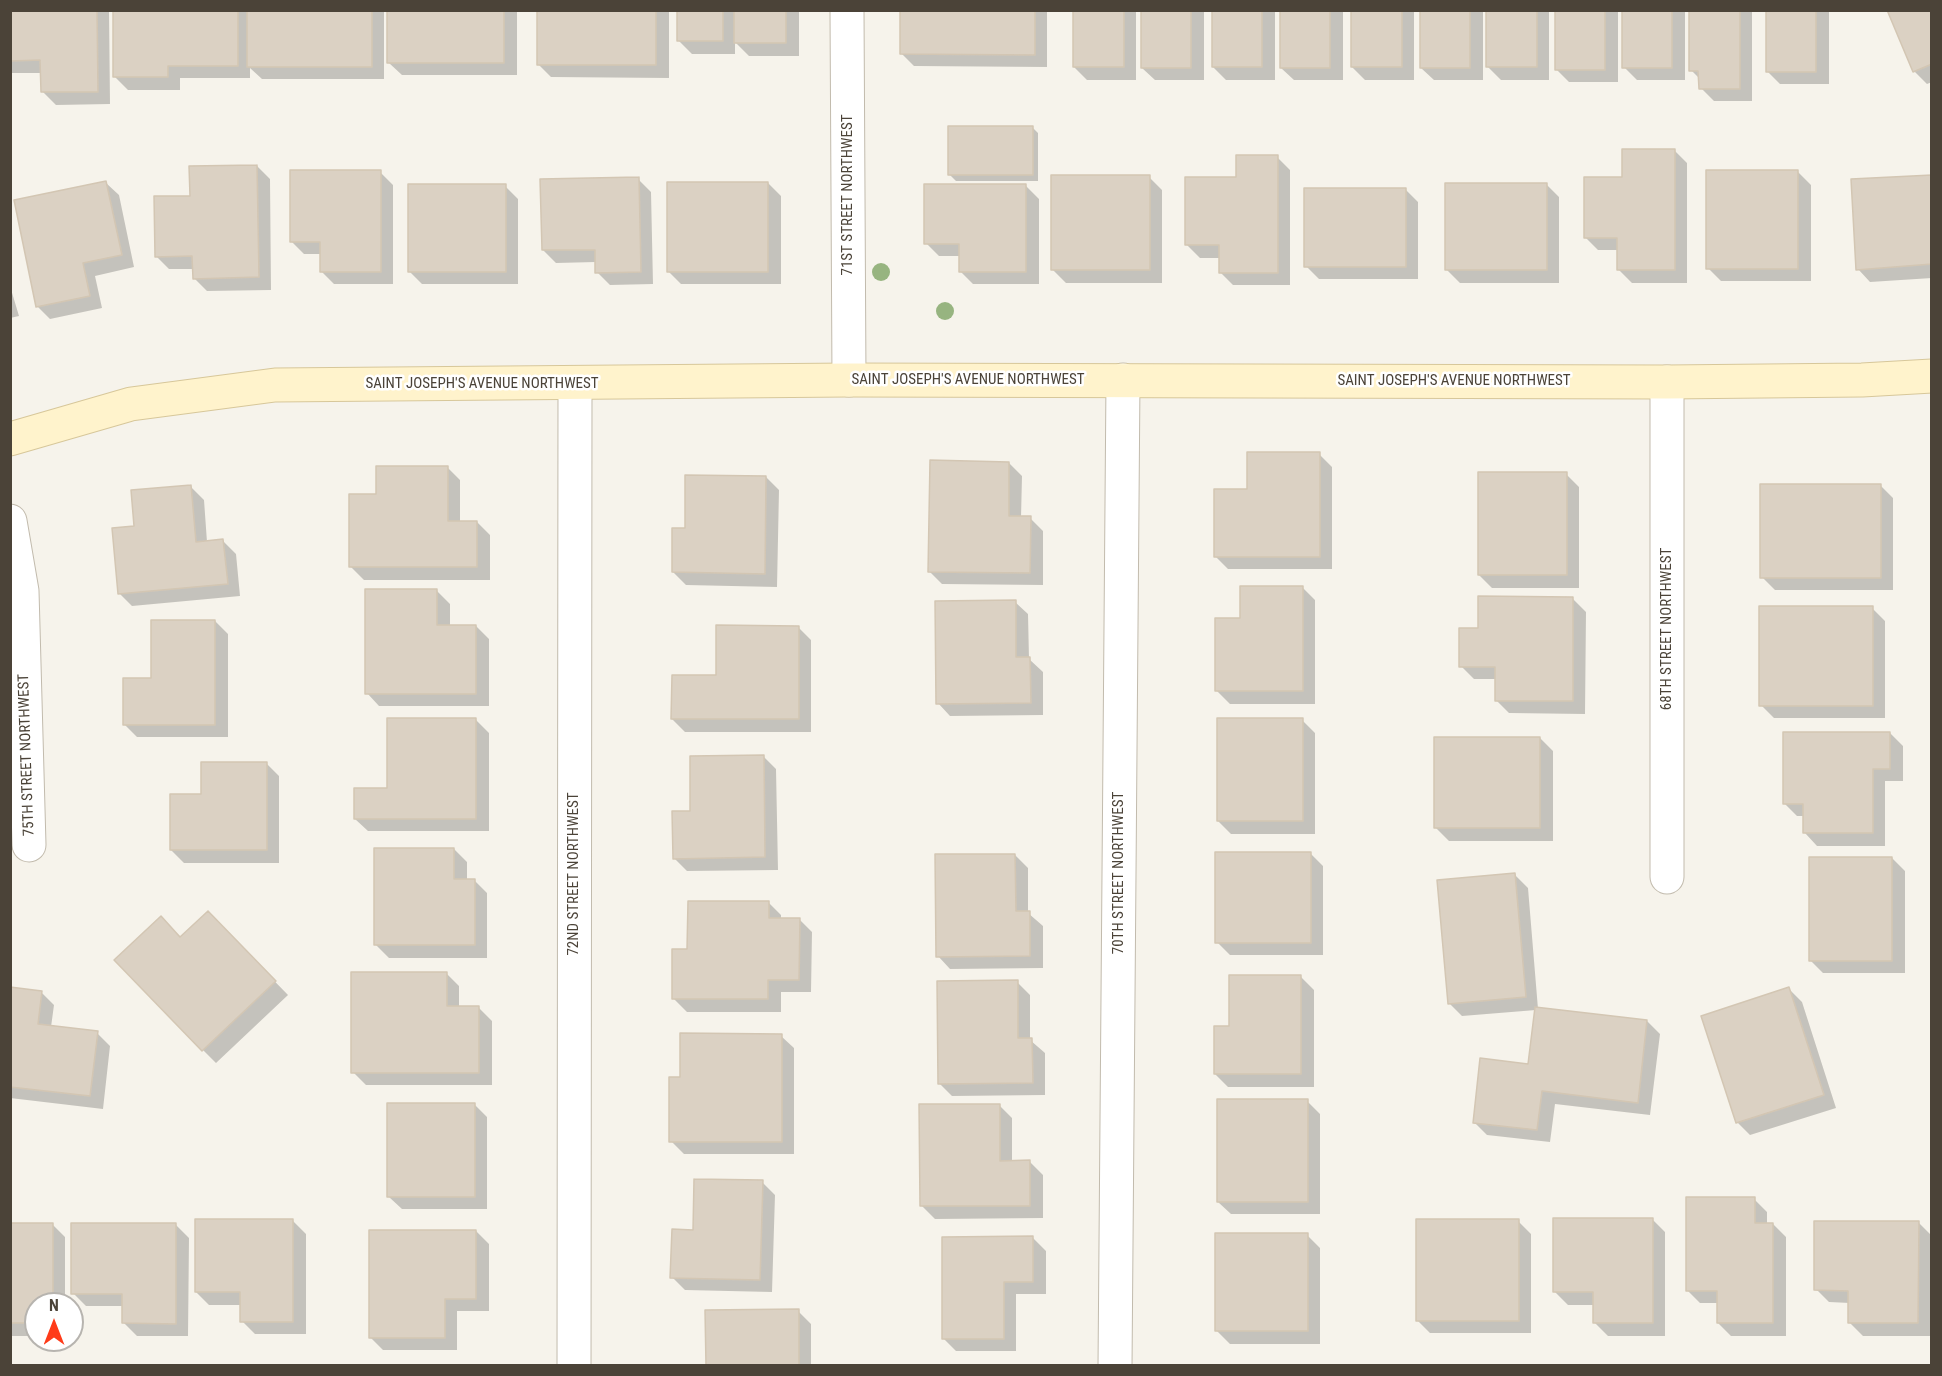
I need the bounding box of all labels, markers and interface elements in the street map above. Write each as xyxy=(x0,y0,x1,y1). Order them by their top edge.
street label: 71ST STREET NORTHWEST xyxy=(839,115,857,275)
street label: SAINT JOSEPH'S AVENUE NORTHWEST xyxy=(851,371,1085,389)
street label: SAINT JOSEPH'S AVENUE NORTHWEST xyxy=(1337,372,1571,390)
street label: SAINT JOSEPH'S AVENUE NORTHWEST xyxy=(365,375,599,393)
street label: 68TH STREET NORTHWEST xyxy=(1658,548,1676,710)
street label: 75TH STREET NORTHWEST xyxy=(15,673,39,837)
street label: 72ND STREET NORTHWEST xyxy=(565,792,583,956)
street label: 70TH STREET NORTHWEST xyxy=(1110,792,1128,954)
north arrow xyxy=(24,1292,84,1352)
text: N xyxy=(49,1296,59,1315)

